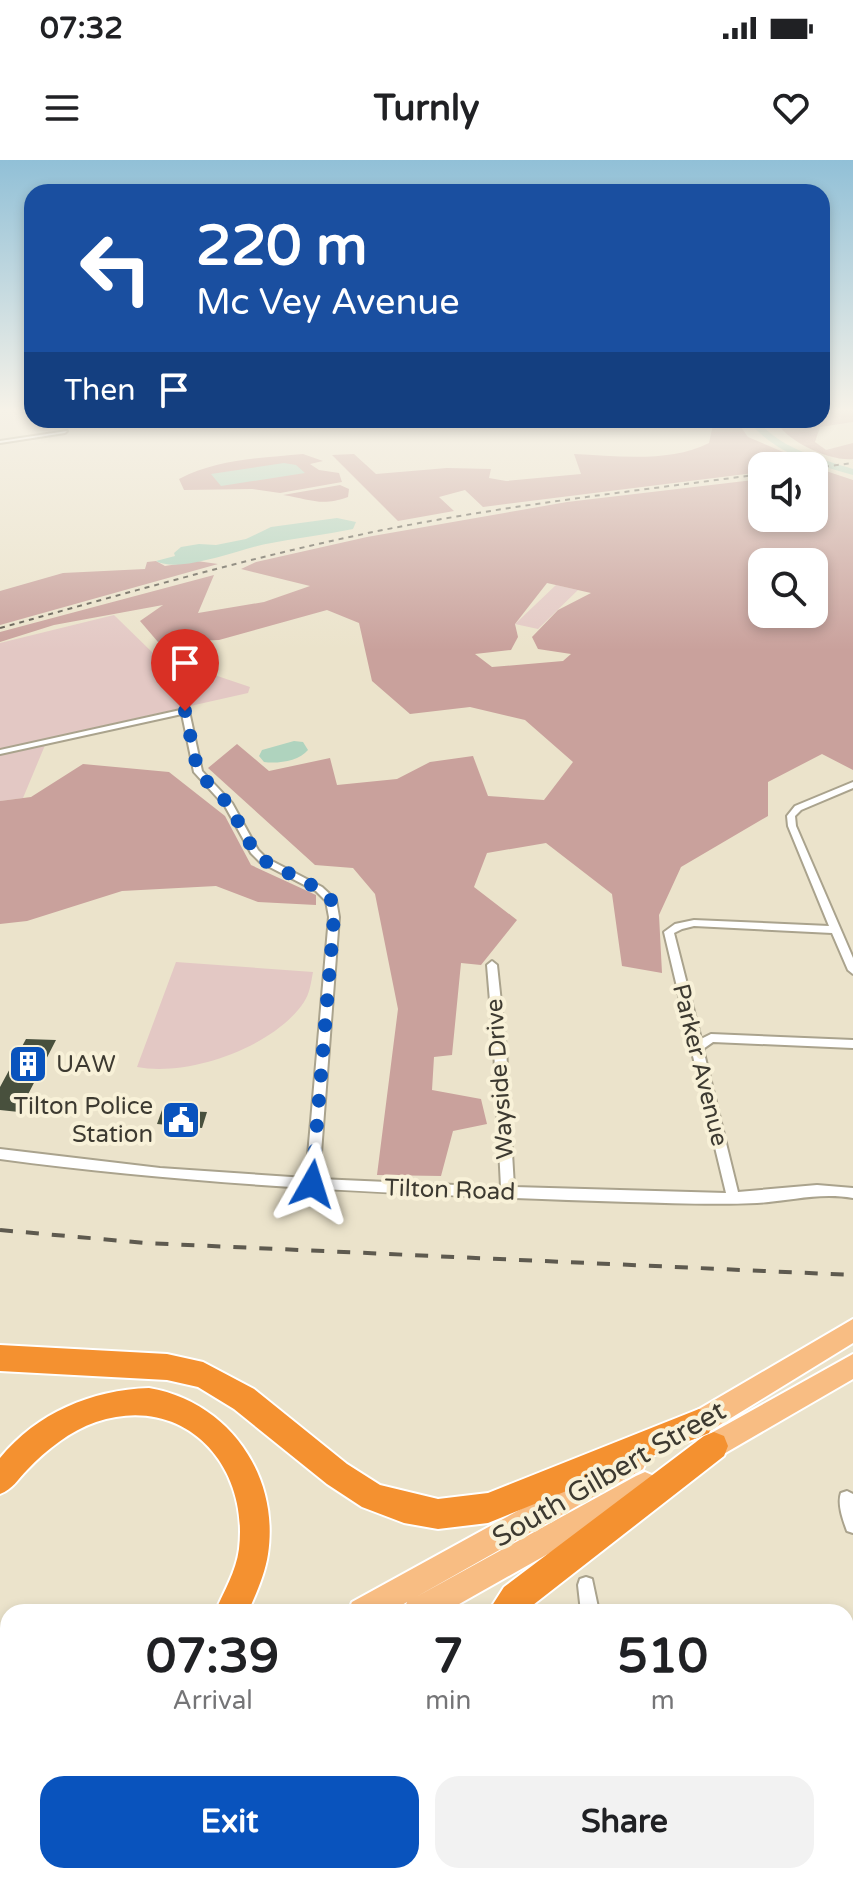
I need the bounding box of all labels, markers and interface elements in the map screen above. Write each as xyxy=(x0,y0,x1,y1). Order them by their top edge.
text: 07:32 xyxy=(40,10,123,47)
icon: menu xyxy=(40,86,84,130)
icon: heart xyxy=(769,86,813,130)
text: Turnly xyxy=(374,87,479,130)
text: 220 m xyxy=(196,213,367,280)
icon: left xyxy=(64,216,168,320)
text: Mc Vey Avenue xyxy=(196,281,460,324)
icon: arrive xyxy=(152,368,196,412)
text: Then xyxy=(64,372,136,409)
map controls xyxy=(748,452,828,628)
button: sound xyxy=(748,452,828,532)
button: search xyxy=(748,548,828,628)
pin xyxy=(151,629,219,711)
icon: arrive xyxy=(163,641,207,685)
street label: Parker Avenue xyxy=(666,981,734,1149)
street label: Wayside Drive xyxy=(480,998,520,1160)
building icon: UAW xyxy=(7,1043,49,1085)
place label: UAW xyxy=(56,1050,116,1079)
place label: Tilton Police Station xyxy=(14,1092,153,1149)
public building icon: Tilton Police Station xyxy=(160,1099,202,1141)
position arrow xyxy=(270,1142,354,1226)
street label: Tilton Road xyxy=(384,1173,516,1207)
street label: South Gilbert Street xyxy=(486,1393,732,1555)
text: 07:39 xyxy=(146,1628,279,1686)
text: 7 xyxy=(433,1628,463,1686)
text: 510 xyxy=(617,1628,708,1686)
text: Arrival xyxy=(172,1685,253,1716)
text: min xyxy=(425,1685,471,1716)
text: m xyxy=(651,1685,675,1716)
button: Exit xyxy=(40,1776,419,1868)
button: Share xyxy=(435,1776,814,1868)

